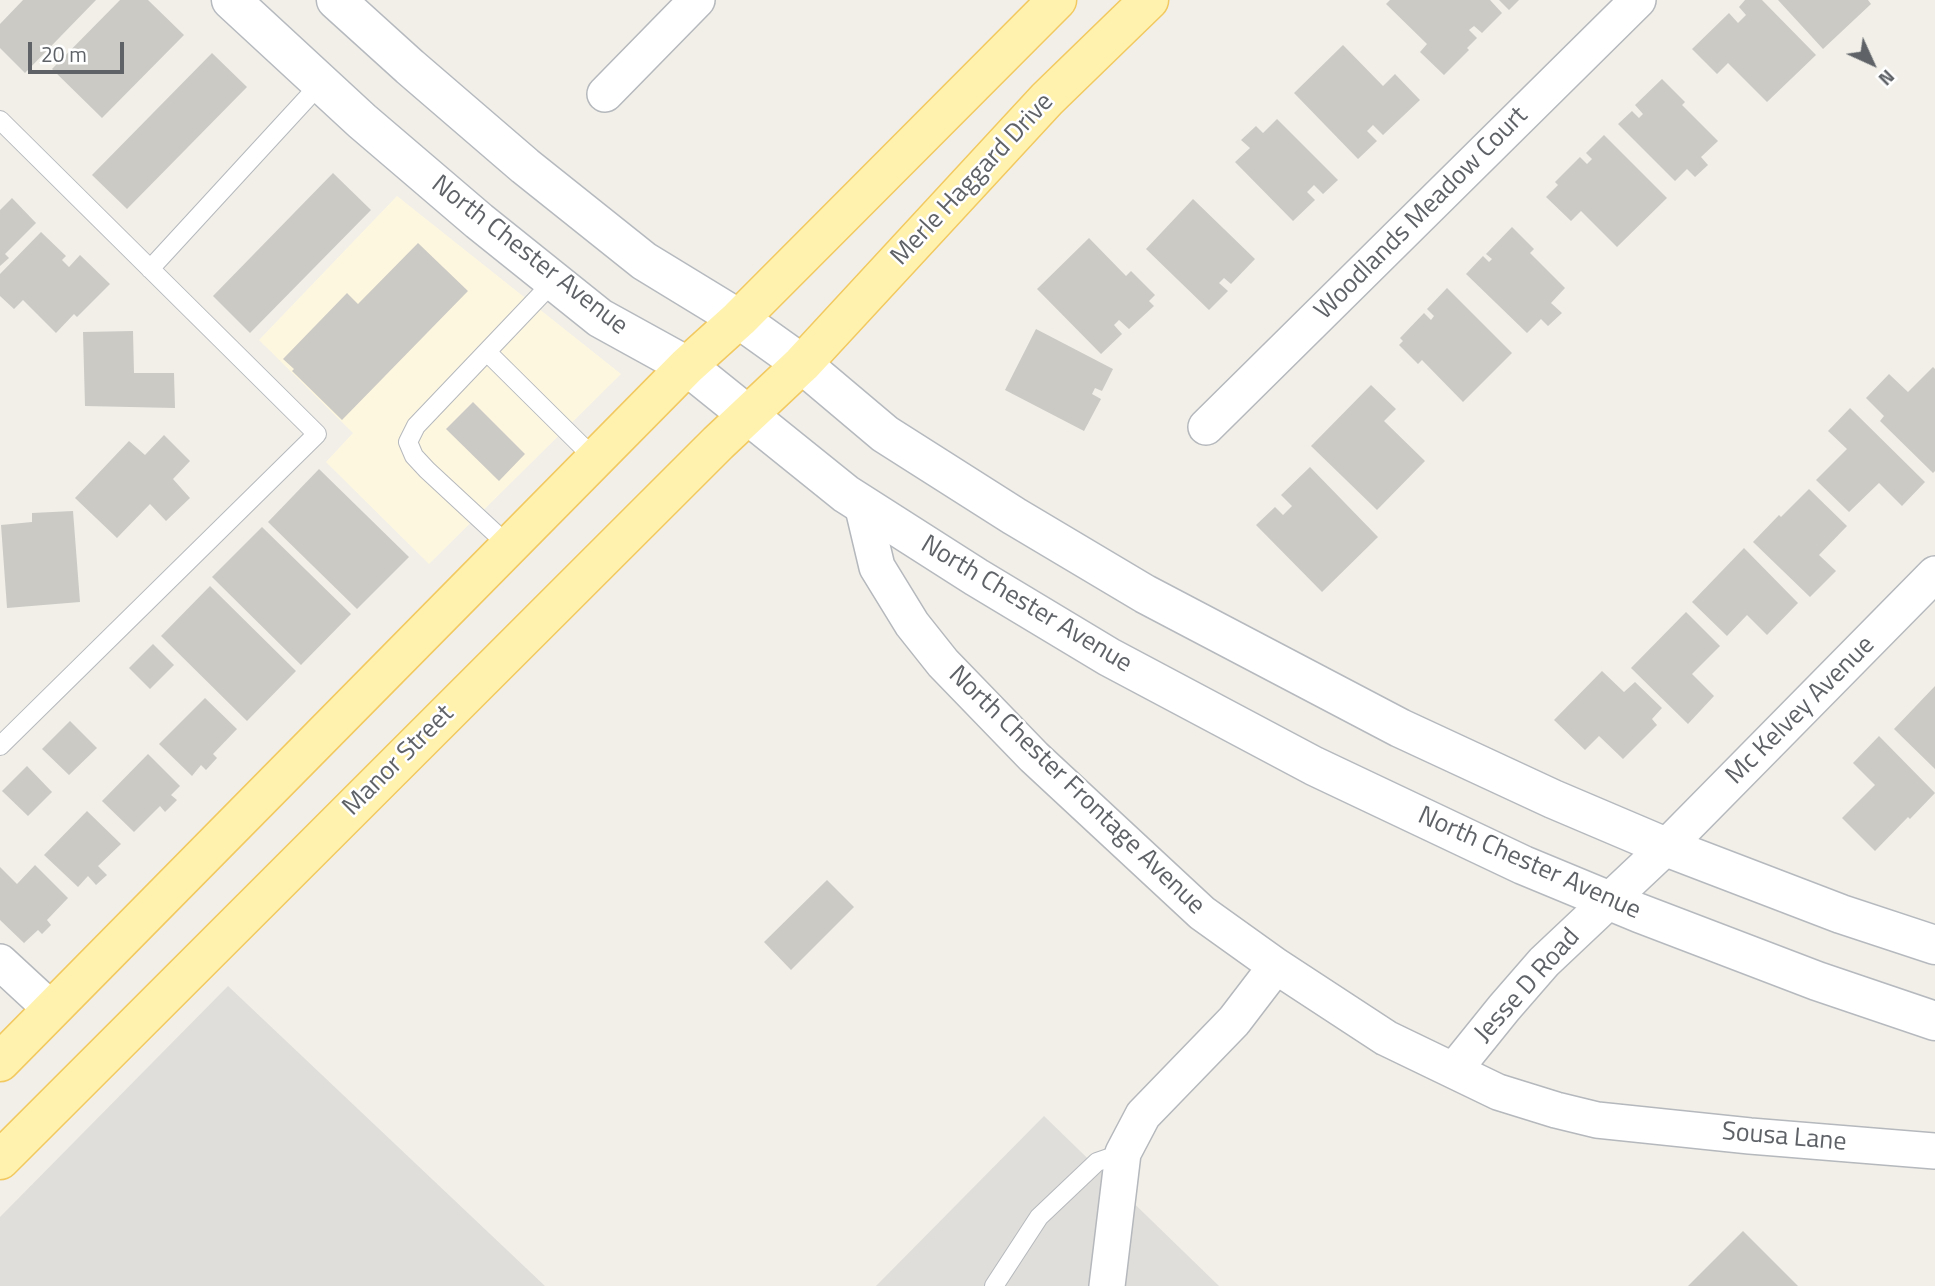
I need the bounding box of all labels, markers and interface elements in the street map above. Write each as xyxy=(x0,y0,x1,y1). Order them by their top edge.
scale bar xyxy=(32,28,128,72)
north arrow xyxy=(1837,28,1907,98)
text: 20 m xyxy=(41,38,87,70)
text: N xyxy=(1872,63,1902,93)
street label: Merle Haggard Drive xyxy=(885,87,1061,273)
street label: Woodlands Meadow Court xyxy=(1309,101,1535,327)
street label: North Chester Avenue xyxy=(425,170,633,342)
street label: North Chester Avenue xyxy=(915,530,1137,680)
street label: Mc Kelvey Avenue xyxy=(1720,630,1882,792)
street label: North Chester Frontage Avenue xyxy=(941,660,1211,922)
street label: Manor Street xyxy=(337,699,461,823)
street label: North Chester Avenue xyxy=(1413,801,1645,927)
street label: Jesse D Road xyxy=(1469,923,1587,1049)
street label: Sousa Lane xyxy=(1720,1117,1848,1159)

